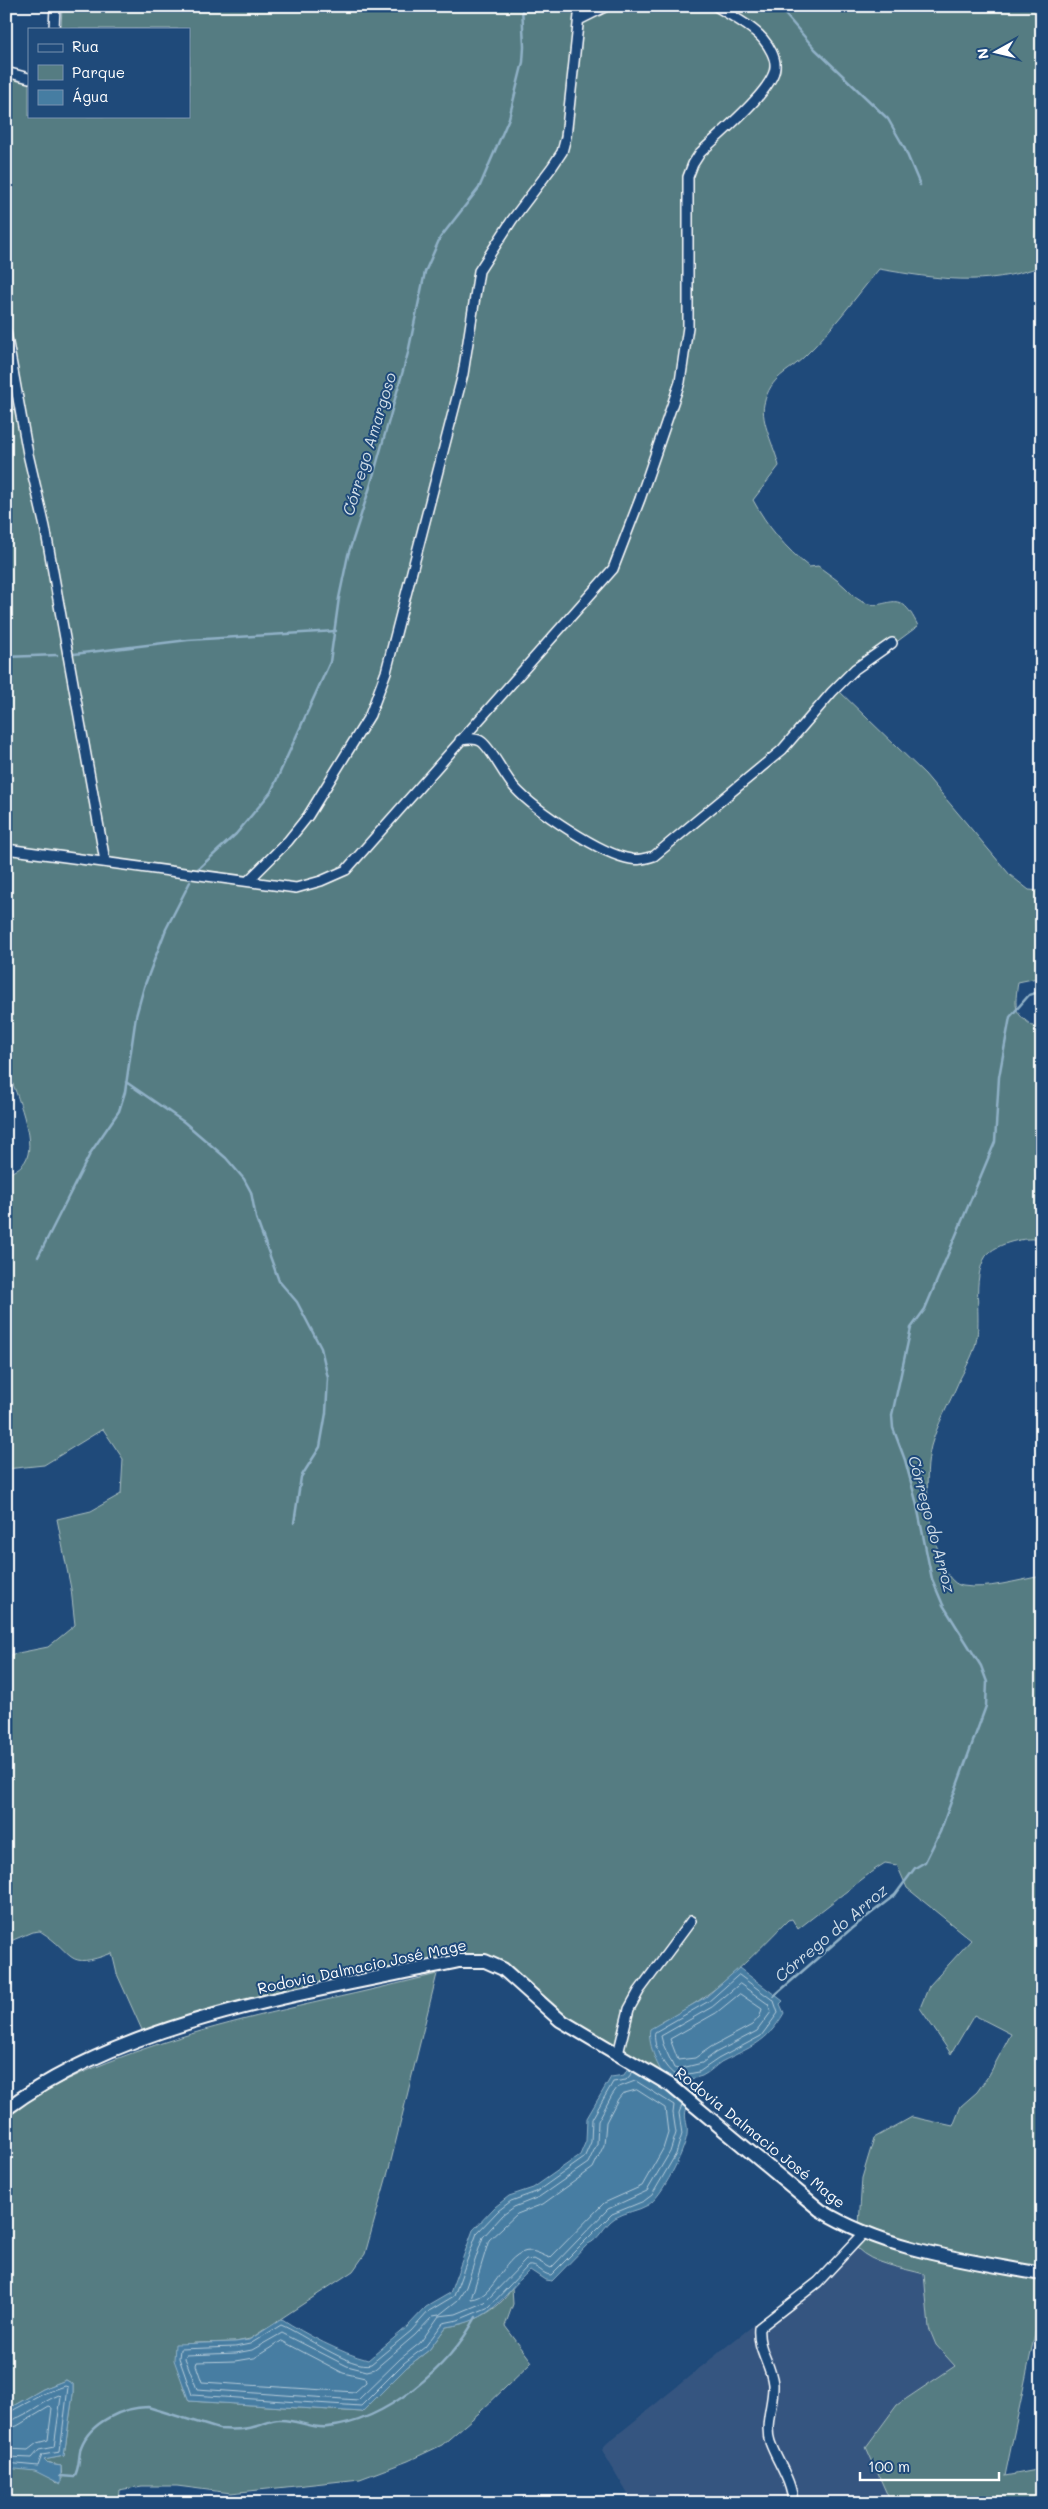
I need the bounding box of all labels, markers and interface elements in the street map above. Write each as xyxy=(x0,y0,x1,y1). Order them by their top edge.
legend xyxy=(28,28,190,118)
north arrow xyxy=(970,28,1020,78)
text: Rua xyxy=(72,36,99,56)
text: N xyxy=(972,47,993,60)
text: Parque xyxy=(72,62,125,82)
text: Água xyxy=(72,86,109,106)
water label: Córrego Amargoso xyxy=(337,369,400,518)
water label: Córrego do Arroz xyxy=(904,1453,961,1595)
water label: Córrego do Arroz xyxy=(770,1879,892,1986)
street label: Rodovia Dalmacio José Mage xyxy=(255,1934,468,1998)
street label: Rodovia Dalmacio José Mage xyxy=(671,2062,850,2212)
scale bar xyxy=(860,2449,999,2481)
text: 100 m xyxy=(868,2456,910,2476)

